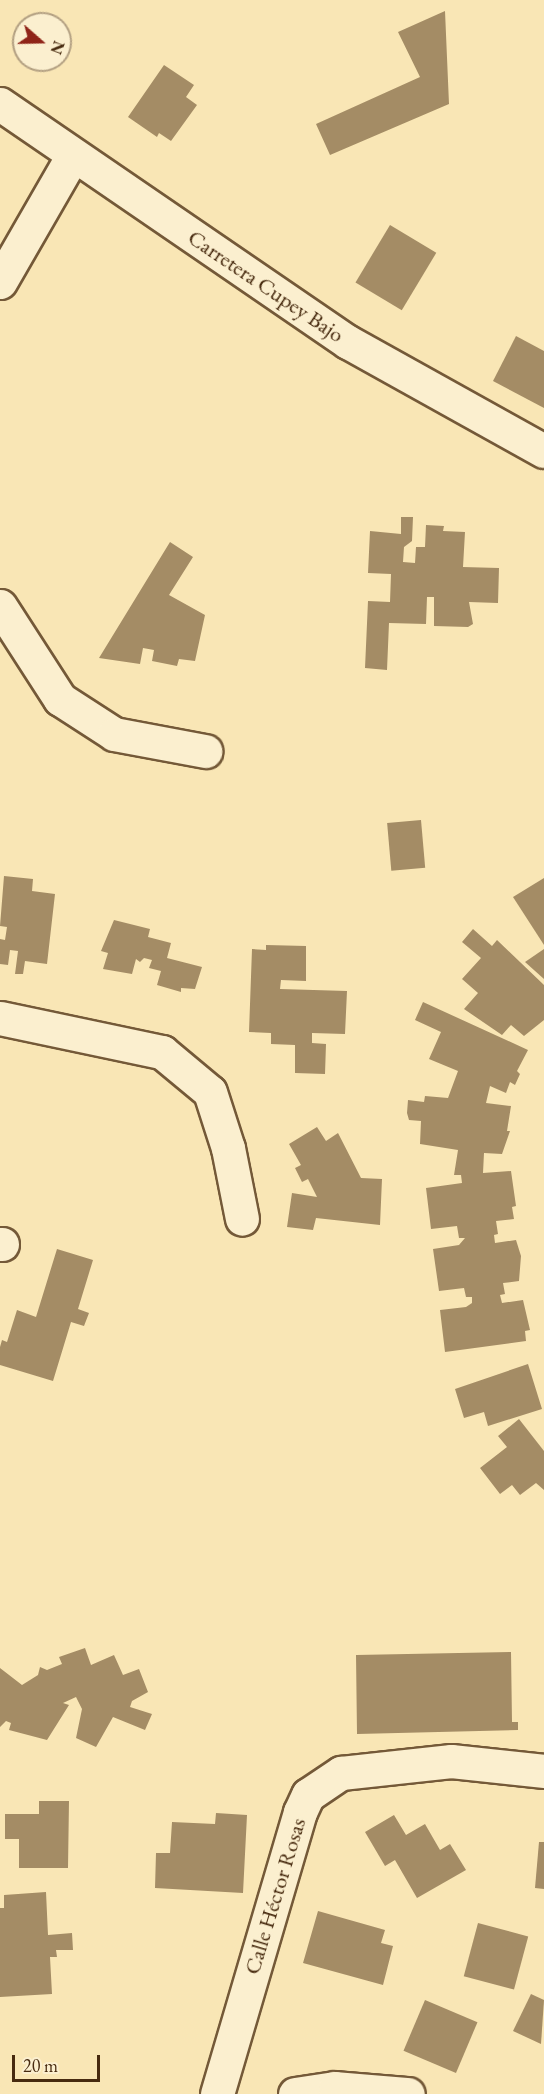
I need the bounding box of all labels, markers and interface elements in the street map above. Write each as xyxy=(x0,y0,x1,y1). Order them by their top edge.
north arrow xyxy=(12,12,72,72)
text: N xyxy=(45,38,70,57)
street label: Carretera Cupey Bajo xyxy=(183,224,349,348)
street label: Calle Héctor Rosas xyxy=(239,1815,311,1977)
scale bar xyxy=(15,2043,104,2081)
text: 20 m xyxy=(23,2054,58,2077)

